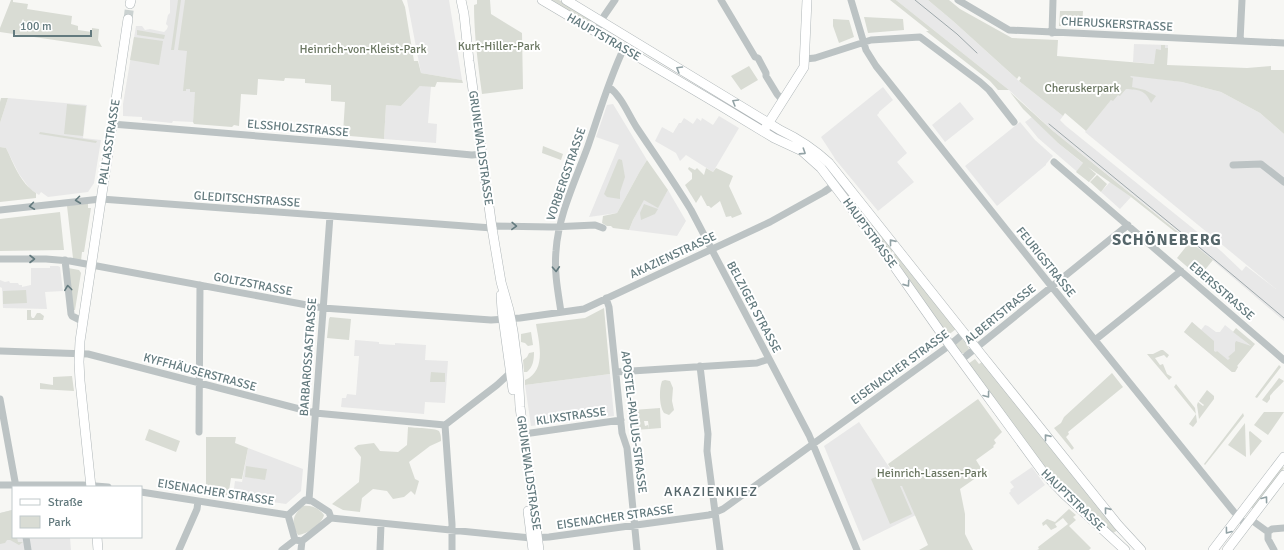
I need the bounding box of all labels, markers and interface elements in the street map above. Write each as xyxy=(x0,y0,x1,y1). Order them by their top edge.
street label: HAUPTSTRASSE xyxy=(564,10,644,65)
scale bar xyxy=(14,12,91,38)
street label: CHERUSKERSTRASSE xyxy=(1061,14,1173,35)
text: 100 m xyxy=(20,19,52,34)
park label: Kurt-Hiller-Park xyxy=(458,39,540,54)
park label: Heinrich-von-Kleist-Park xyxy=(300,42,426,57)
one-way arrow xyxy=(676,66,683,73)
park label: Cheruskerpark xyxy=(1044,81,1120,96)
street label: GRUNEWALDSTRASSE xyxy=(465,90,496,207)
street label: PALLASSTRASSE xyxy=(95,98,124,186)
one-way arrow xyxy=(733,100,740,107)
street label: ELSSHOLZSTRASSE xyxy=(246,117,350,140)
street label: VORBERGSTRASSE xyxy=(543,125,590,223)
one-way arrow xyxy=(799,148,806,155)
street label: GLEDITSCHSTRASSE xyxy=(193,188,301,211)
street label: HAUPTSTRASSE xyxy=(839,195,900,271)
one-way arrow xyxy=(75,196,81,205)
one-way arrow xyxy=(29,201,35,210)
one-way arrow xyxy=(511,222,517,230)
street label: FEURIGSTRASSE xyxy=(1013,224,1079,301)
street label: AKAZIENSTRASSE xyxy=(627,229,719,282)
district label: SCHÖNEBERG xyxy=(1112,230,1222,250)
one-way arrow xyxy=(889,239,896,246)
one-way arrow xyxy=(29,255,35,263)
street label: BELZIGER STRASSE xyxy=(723,259,784,356)
street label: EBERSSTRASSE xyxy=(1186,259,1258,324)
one-way arrow xyxy=(551,266,560,272)
street label: GOLTZSTRASSE xyxy=(212,269,294,300)
one-way arrow xyxy=(902,280,910,287)
street label: ALBERTSTRASSE xyxy=(962,281,1039,348)
one-way arrow xyxy=(64,285,73,291)
street label: BARBAROSSASTRASSE xyxy=(297,297,320,417)
street label: EISENACHER STRASSE xyxy=(848,327,953,408)
street label: KYFFHÄUSERSTRASSE xyxy=(142,350,258,395)
street label: APOSTEL-PAULUS-STRASSE xyxy=(617,350,650,494)
one-way arrow xyxy=(982,391,989,398)
street label: KLIXSTRASSE xyxy=(535,404,607,429)
street label: GRUNEWALDSTRASSE xyxy=(513,415,544,532)
one-way arrow xyxy=(1045,434,1052,441)
park label: Heinrich-Lassen-Park xyxy=(877,466,987,481)
street label: HAUPTSTRASSE xyxy=(1038,466,1108,535)
street label: EISENACHER STRASSE xyxy=(156,476,276,509)
district label: AKAZIENKIEZ xyxy=(664,483,758,500)
legend xyxy=(12,486,142,538)
text: Straße xyxy=(48,495,83,510)
one-way arrow xyxy=(1261,497,1268,504)
street label: EISENACHER STRASSE xyxy=(556,502,675,533)
one-way arrow xyxy=(1104,508,1111,515)
text: Park xyxy=(48,515,71,530)
one-way arrow xyxy=(1226,526,1233,533)

